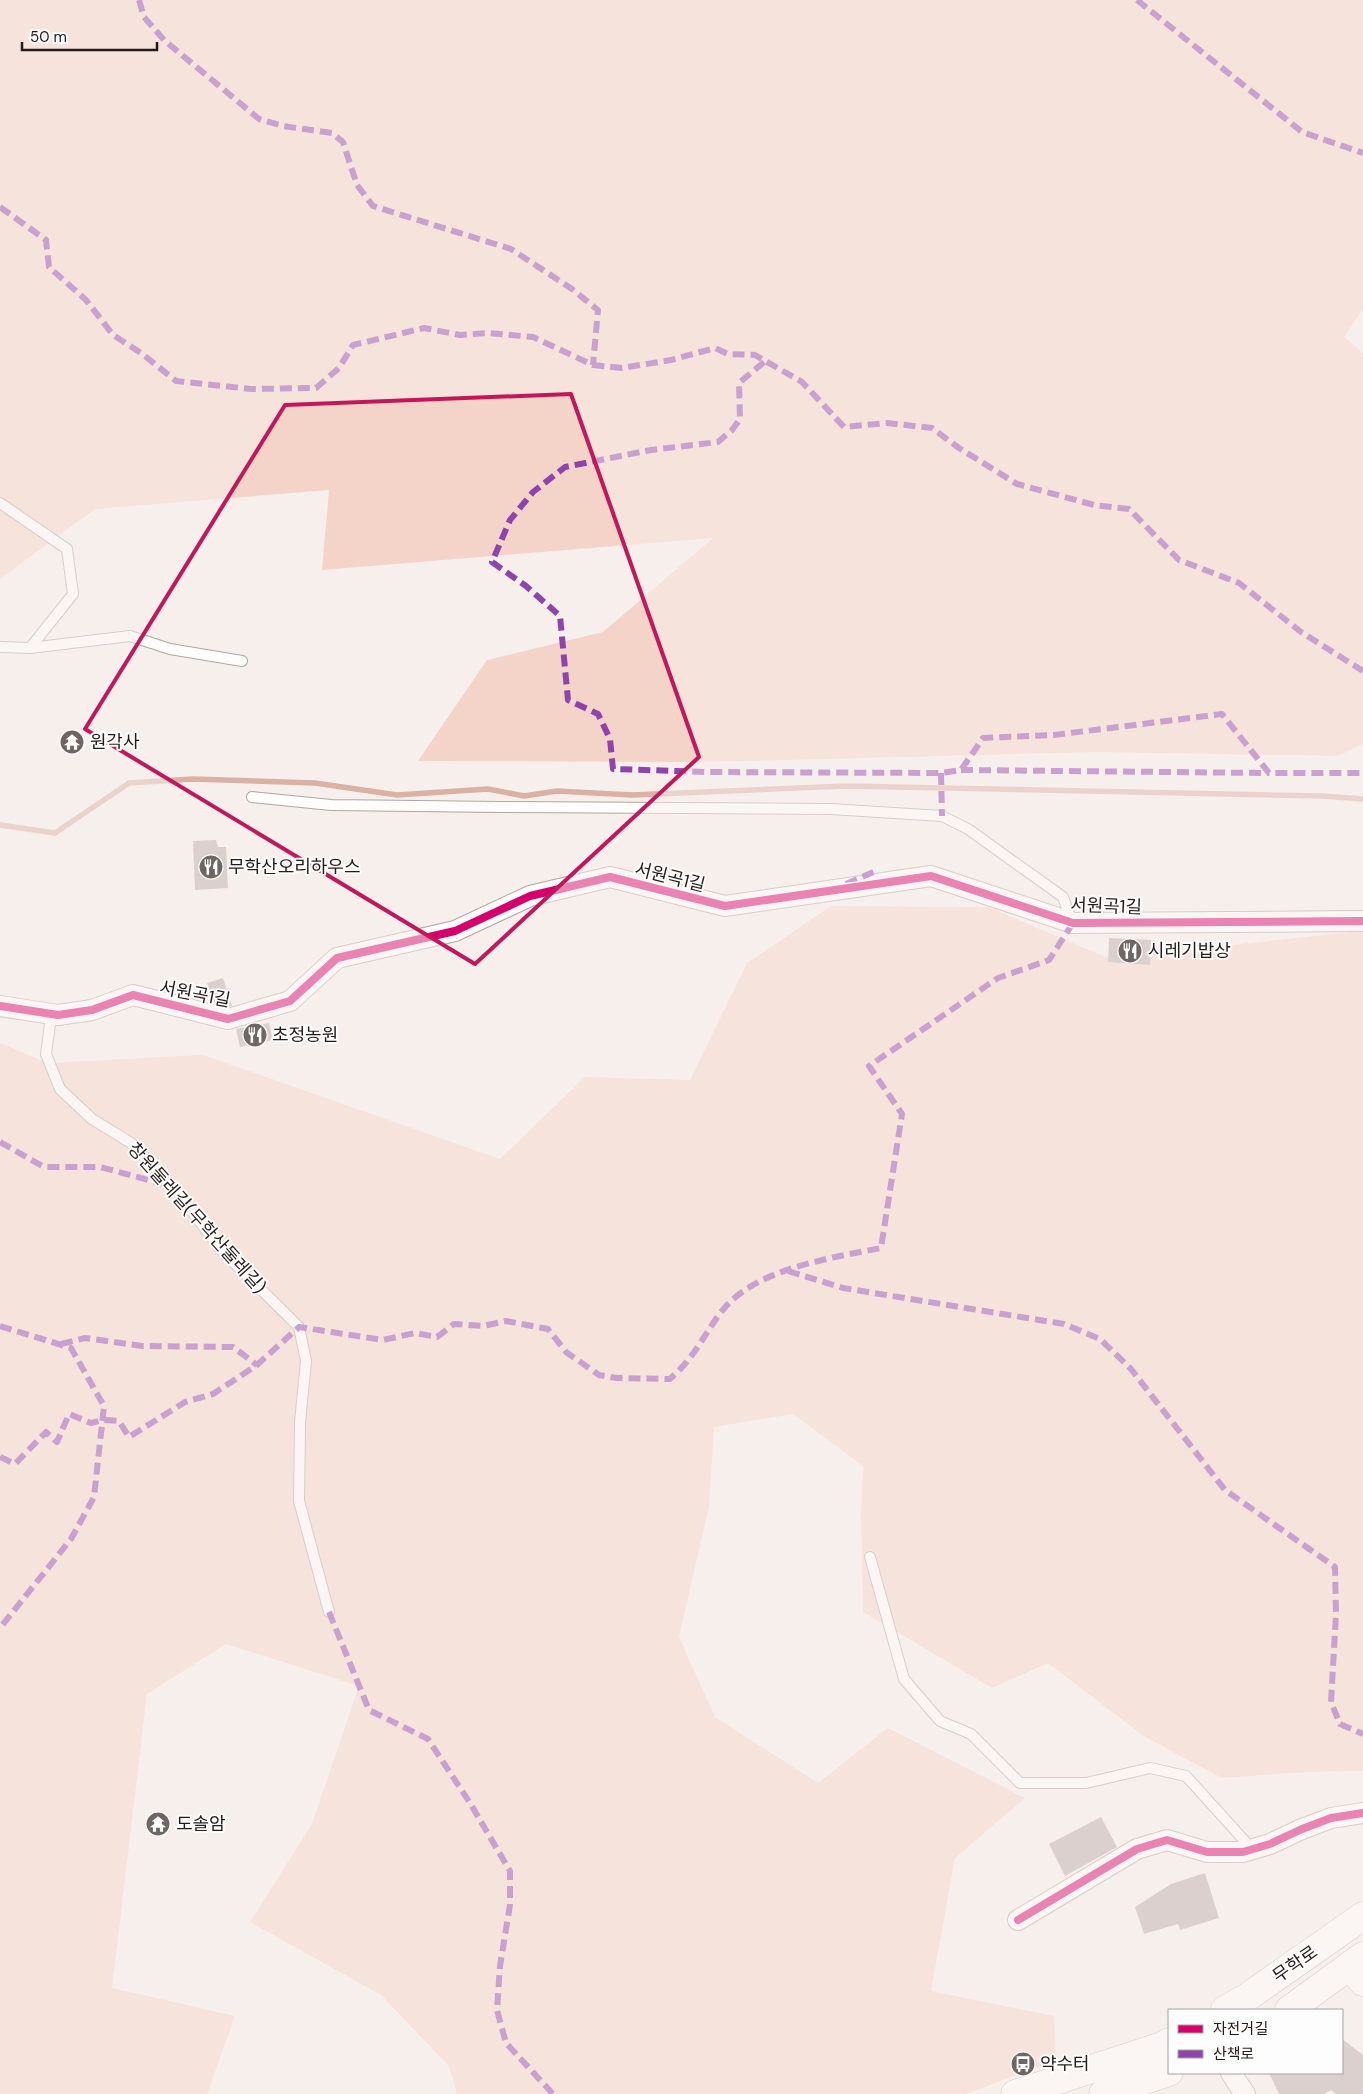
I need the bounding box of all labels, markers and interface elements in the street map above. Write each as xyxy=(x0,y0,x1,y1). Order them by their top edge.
scale bar xyxy=(22,20,158,52)
text: 50 m xyxy=(30,27,67,47)
temple icon: 원각사 xyxy=(59,729,85,755)
place label: 원각사 xyxy=(90,730,140,754)
restaurant icon: 무학산오리하우스 xyxy=(198,854,224,880)
place label: 무학산오리하우스 xyxy=(228,855,360,879)
street label: 서원곡1길 xyxy=(632,857,708,897)
street label: 서원곡1길 xyxy=(1070,893,1142,919)
restaurant icon: 시레기밥상 xyxy=(1117,938,1143,964)
place label: 시레기밥상 xyxy=(1148,939,1231,963)
street label: 서원곡1길 xyxy=(157,975,233,1013)
restaurant icon: 초정농원 xyxy=(242,1022,268,1048)
place label: 초정농원 xyxy=(272,1023,338,1047)
street label: 창원둘레길(무학산둘레길) xyxy=(123,1137,271,1299)
temple icon: 도솔암 xyxy=(145,1811,171,1837)
place label: 도솔암 xyxy=(176,1812,226,1836)
street label: 무학로 xyxy=(1268,1940,1322,1988)
legend xyxy=(1168,2009,1343,2074)
text: 자전거길 xyxy=(1213,2019,1268,2039)
text: 산책로 xyxy=(1213,2044,1254,2064)
bus stop icon: 약수터 xyxy=(1010,2051,1036,2077)
place label: 약수터 xyxy=(1040,2052,1090,2076)

